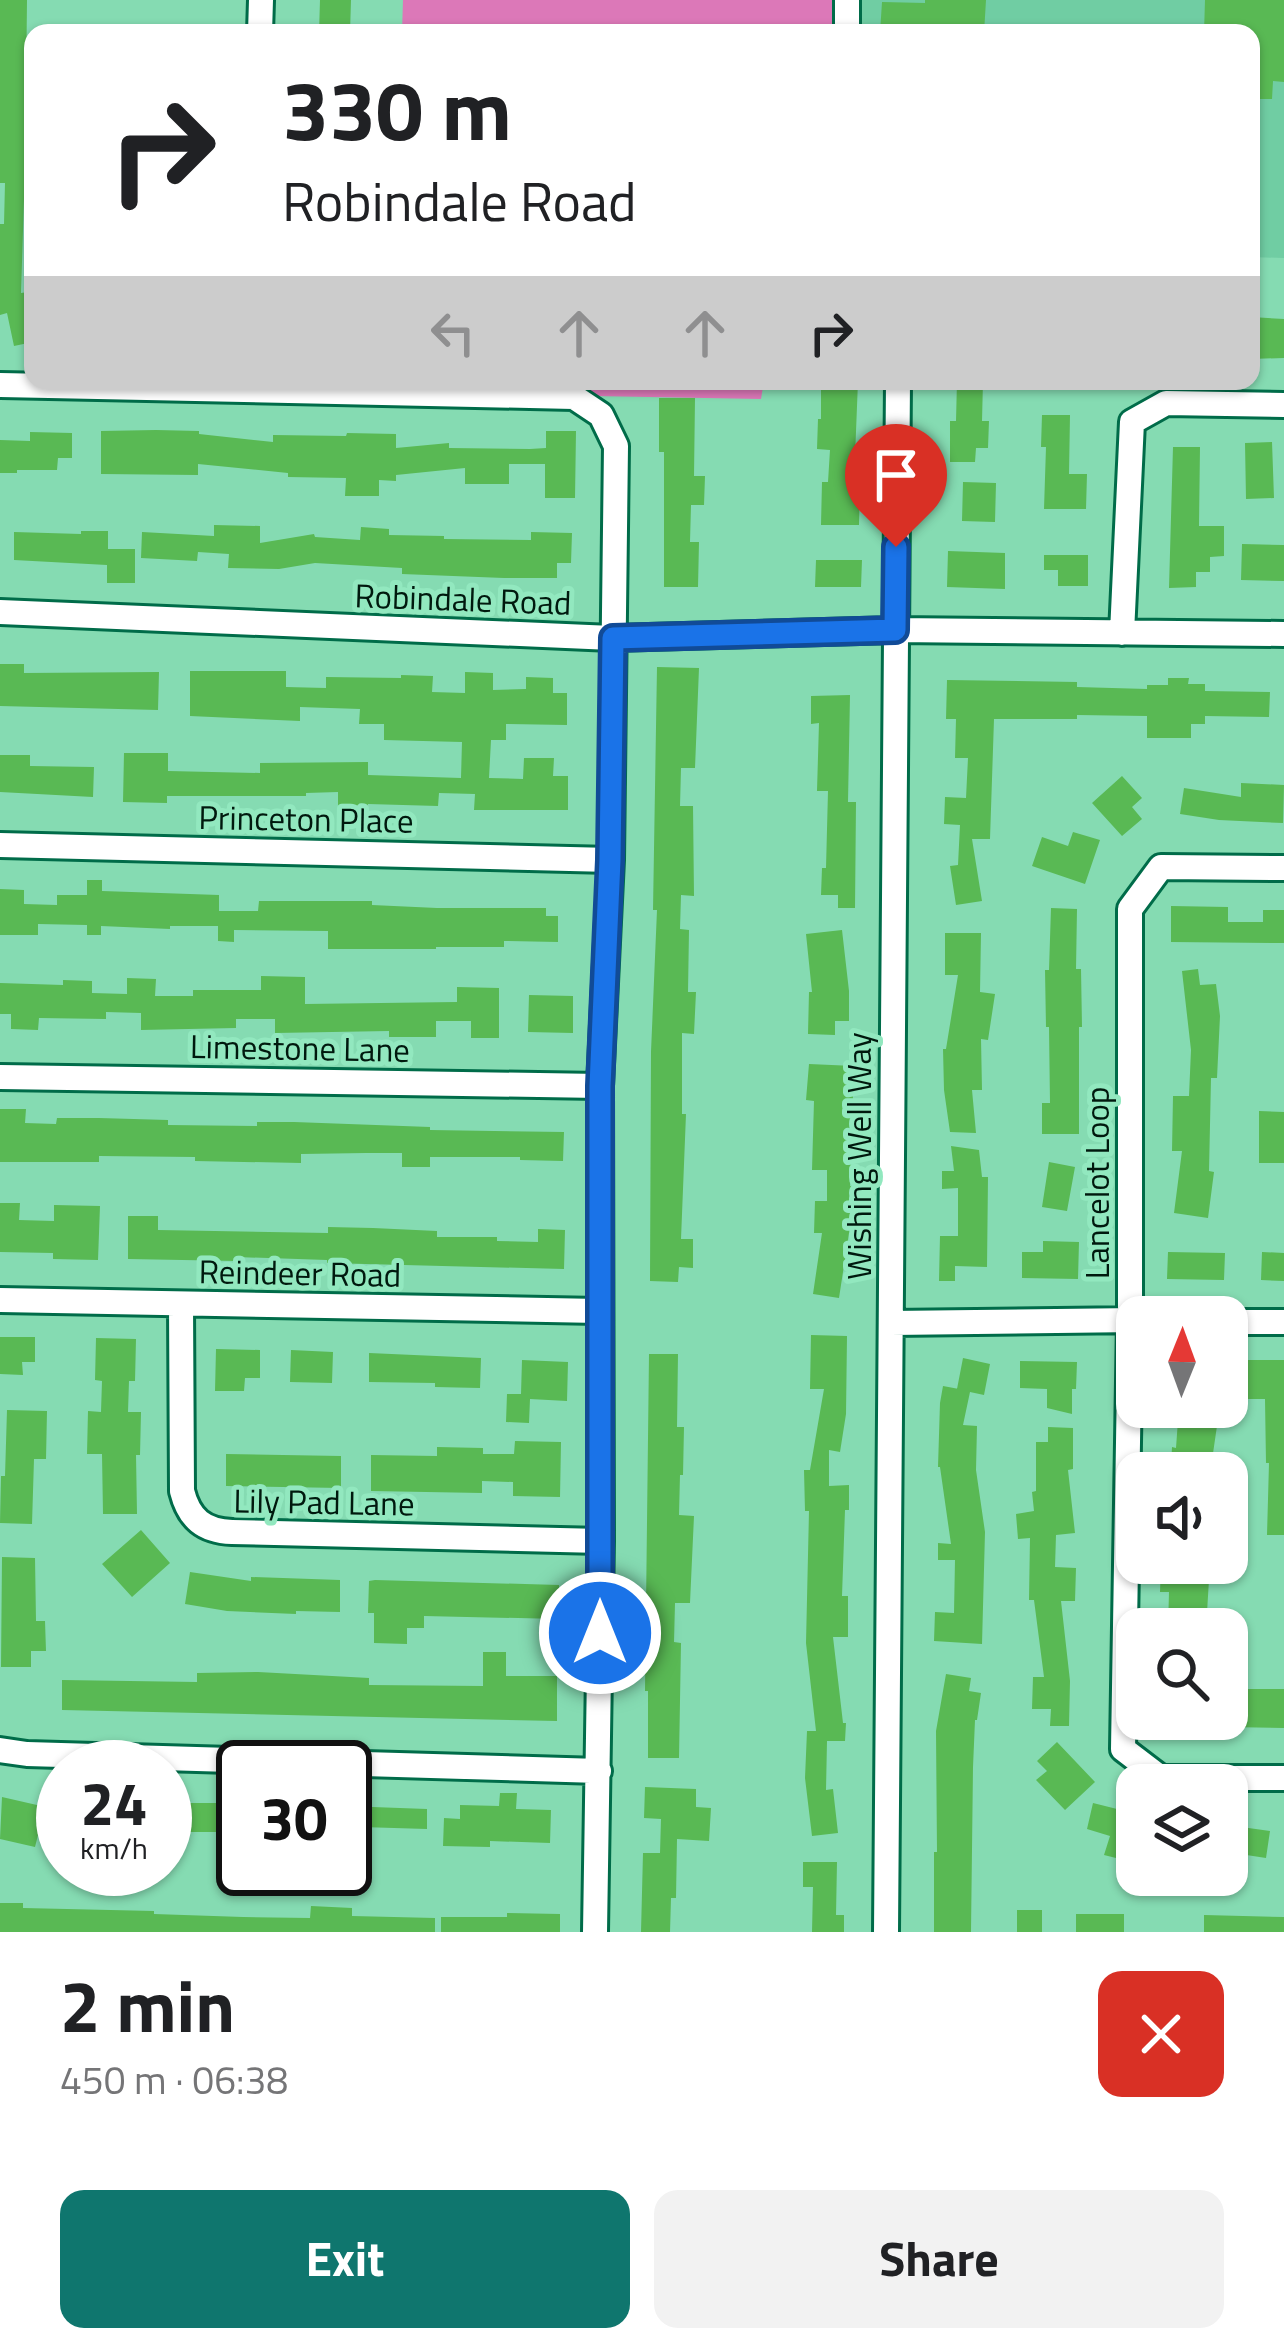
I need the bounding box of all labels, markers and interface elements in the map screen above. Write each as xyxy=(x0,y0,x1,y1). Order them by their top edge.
text: 330 m xyxy=(282,45,512,173)
icon: right xyxy=(84,72,240,228)
text: Robindale Road xyxy=(282,160,637,242)
icon: left xyxy=(420,300,486,366)
icon: ahead xyxy=(546,300,612,366)
icon: ahead xyxy=(672,300,738,366)
icon: right xyxy=(798,300,864,366)
pin xyxy=(845,424,947,547)
icon: arrive xyxy=(863,442,929,508)
street label: Robindale Road xyxy=(354,570,572,628)
street label: Princeton Place xyxy=(198,792,414,846)
street label: Limestone Lane xyxy=(190,1021,410,1075)
street label: Wishing Well Way xyxy=(834,1032,884,1280)
street label: Lancelot Loop xyxy=(1072,1087,1122,1279)
street label: Reindeer Road xyxy=(198,1246,402,1300)
north arrow xyxy=(1116,1296,1248,1428)
map controls xyxy=(1116,1296,1248,1896)
button: sound xyxy=(1116,1452,1248,1584)
street label: Lily Pad Lane xyxy=(233,1475,415,1529)
position arrow xyxy=(537,1570,663,1696)
button: search xyxy=(1116,1608,1248,1740)
speed limit sign: 30 xyxy=(216,1740,372,1896)
text: 24 xyxy=(80,1757,148,1848)
button: layers xyxy=(1116,1764,1248,1896)
text: km/h xyxy=(80,1825,148,1871)
text: 2 min xyxy=(60,1950,235,2060)
button: close xyxy=(1098,1971,1224,2097)
text: 450 m · 06:38 xyxy=(60,2050,288,2109)
button: Exit xyxy=(60,2190,630,2328)
button: Share xyxy=(654,2190,1224,2328)

